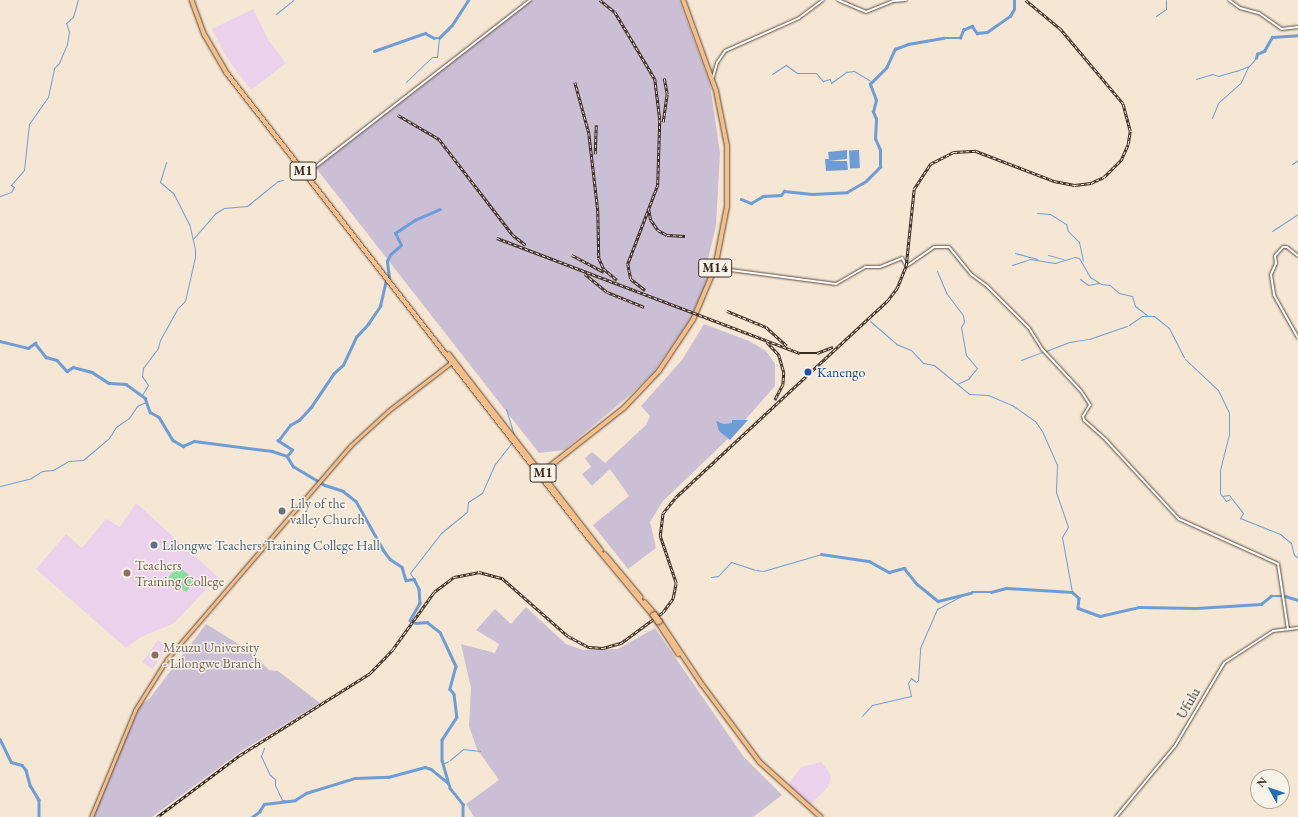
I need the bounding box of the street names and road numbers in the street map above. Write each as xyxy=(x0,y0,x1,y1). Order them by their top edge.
road number: M1 xyxy=(289,160,317,182)
road number: M14 xyxy=(698,257,732,279)
road number: M1 xyxy=(529,462,557,484)
street label: Ufulu xyxy=(1173,685,1203,721)

